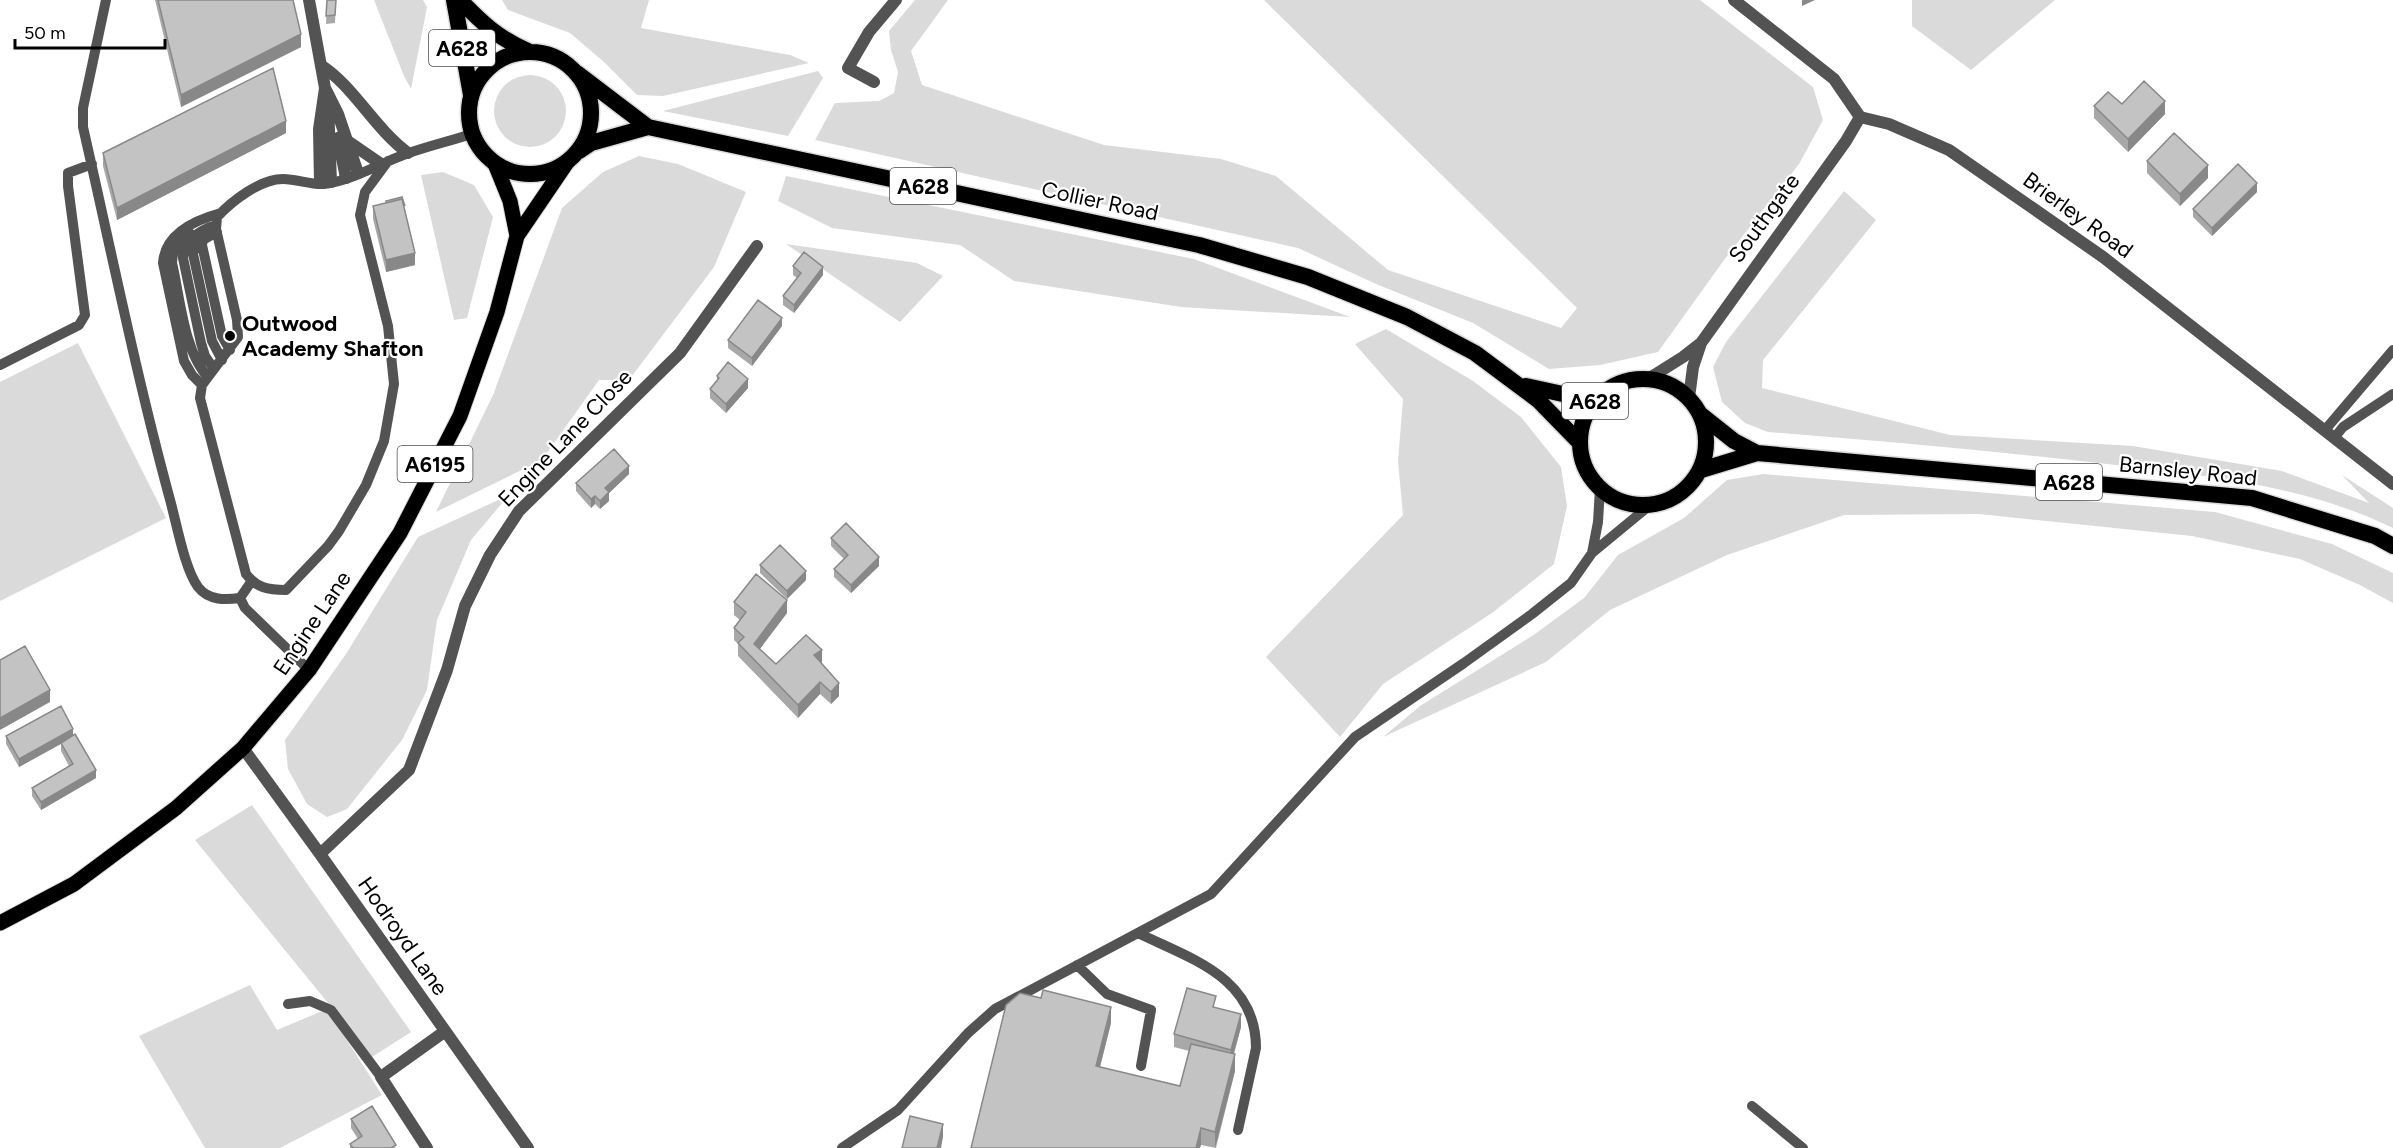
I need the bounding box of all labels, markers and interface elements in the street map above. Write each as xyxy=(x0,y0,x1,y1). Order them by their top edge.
scale bar xyxy=(15,12,165,50)
text: 50 m xyxy=(24,22,66,44)
road number: A628 xyxy=(429,30,495,66)
street label: Brierley Road xyxy=(2018,166,2138,264)
road number: A628 xyxy=(890,168,956,204)
street label: Southgate xyxy=(1723,168,1805,268)
street label: Collier Road xyxy=(1039,175,1161,227)
place label: Outwood Academy Shafton xyxy=(242,310,423,362)
marker: Outwood Academy Shafton xyxy=(223,329,237,343)
street label: Engine Lane Close xyxy=(492,363,638,513)
road number: A628 xyxy=(1562,383,1628,419)
road number: A6195 xyxy=(398,446,472,482)
street label: Barnsley Road xyxy=(2118,450,2258,492)
road number: A628 xyxy=(2036,464,2102,500)
street label: Engine Lane xyxy=(267,566,357,680)
street label: Hodroyd Lane xyxy=(352,871,454,1001)

